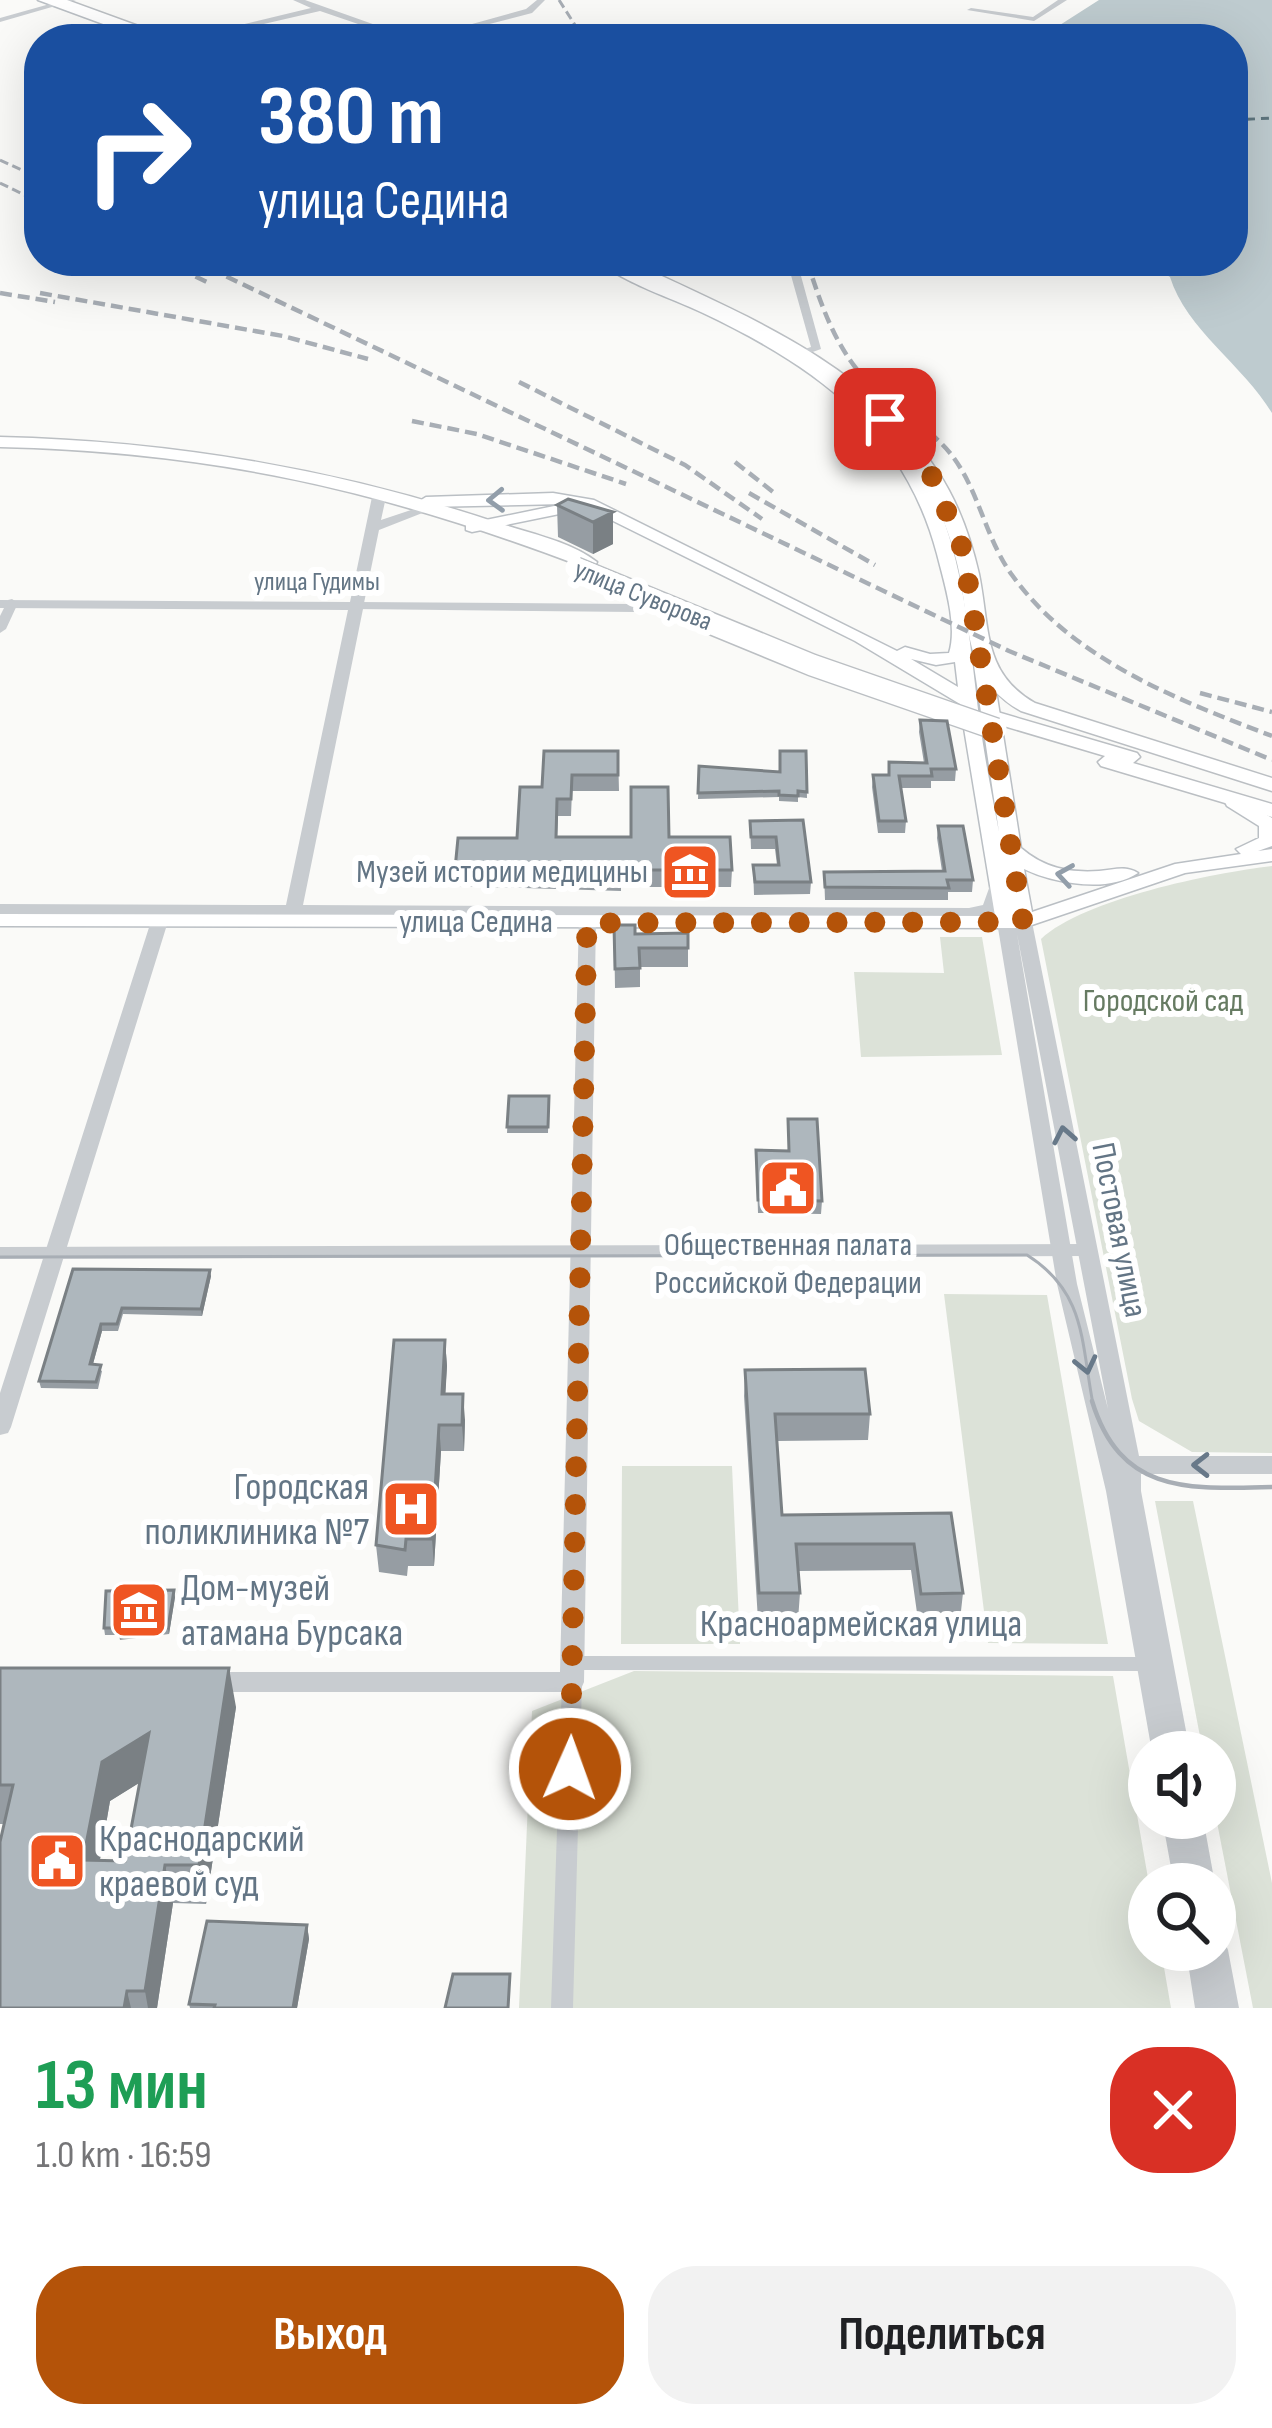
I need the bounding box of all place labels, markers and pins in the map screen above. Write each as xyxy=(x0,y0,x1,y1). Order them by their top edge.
pin xyxy=(834,368,936,470)
museum icon: Музей истории медицины xyxy=(659,841,721,903)
place label: Музей истории медицины xyxy=(356,852,648,892)
public building icon: Общественная палата Российской Федерации xyxy=(757,1157,819,1219)
place label: Общественная палата Российской Федерации xyxy=(654,1225,922,1303)
place label: Городская поликлиника №7 xyxy=(145,1464,369,1556)
hospital icon: Городская поликлиника №7 xyxy=(380,1478,442,1540)
place label: Дом-музей атамана Бурсака xyxy=(181,1565,403,1657)
museum icon: Дом-музей атамана Бурсака xyxy=(108,1579,170,1641)
place label: Краснодарский краевой суд xyxy=(99,1816,305,1908)
public building icon: Краснодарский краевой суд xyxy=(26,1830,88,1892)

